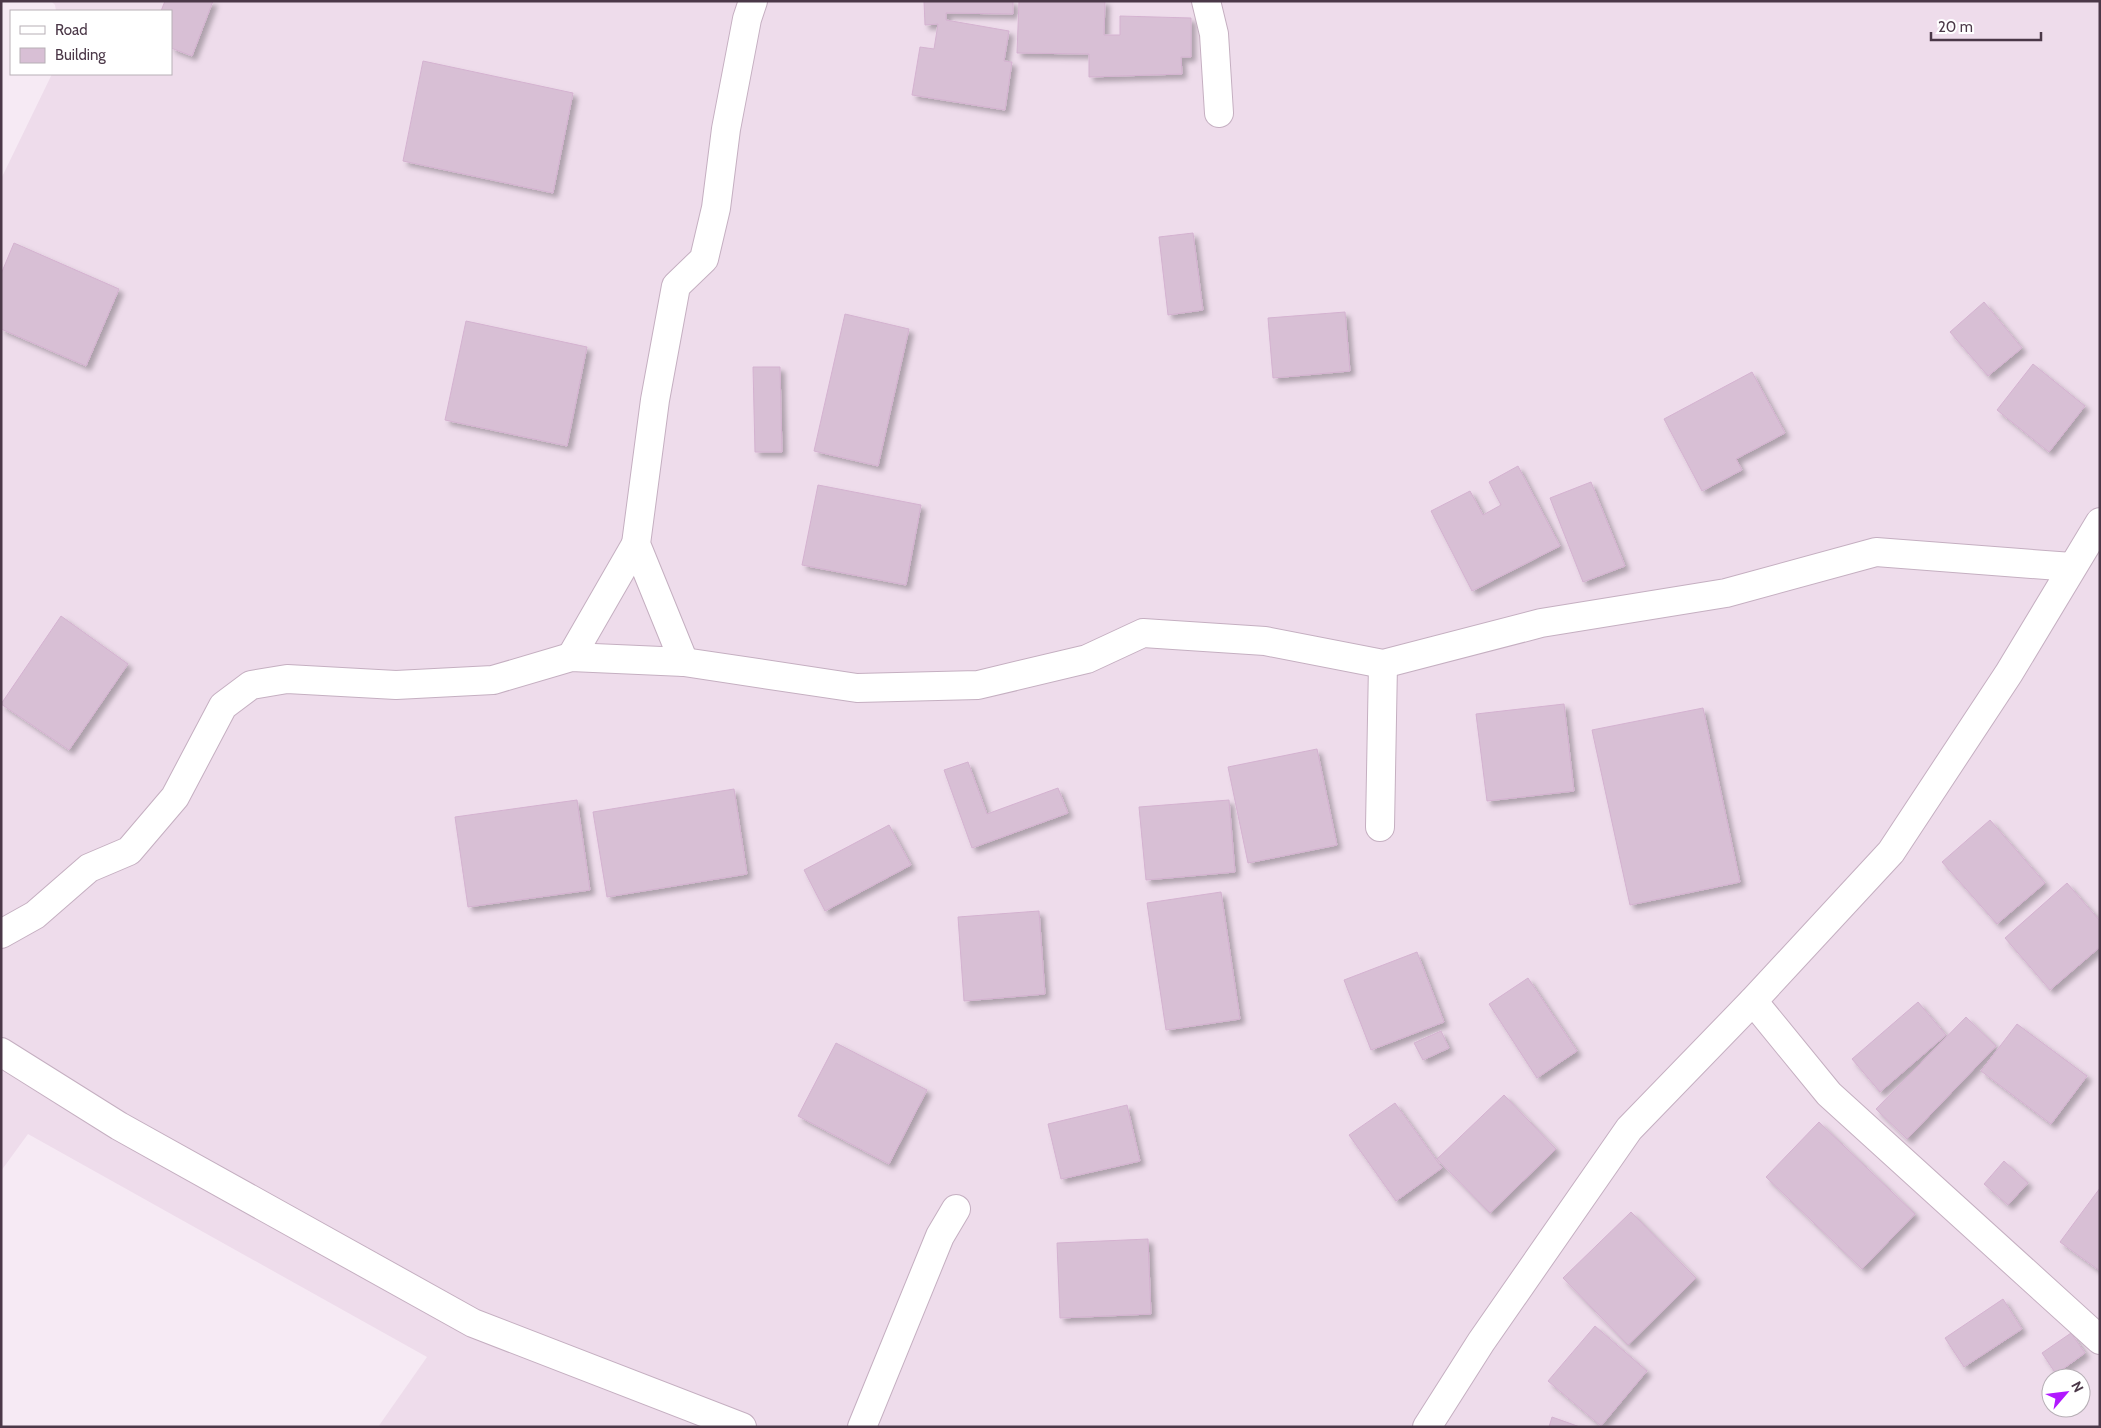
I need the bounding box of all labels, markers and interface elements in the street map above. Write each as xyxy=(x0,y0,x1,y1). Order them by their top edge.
legend xyxy=(10,10,172,75)
scale bar xyxy=(1931,10,2041,42)
text: 20 m xyxy=(1938,18,1973,36)
text: Road xyxy=(55,21,88,39)
text: Building xyxy=(55,46,106,64)
north arrow xyxy=(2041,1368,2091,1418)
text: N xyxy=(2067,1378,2088,1395)

